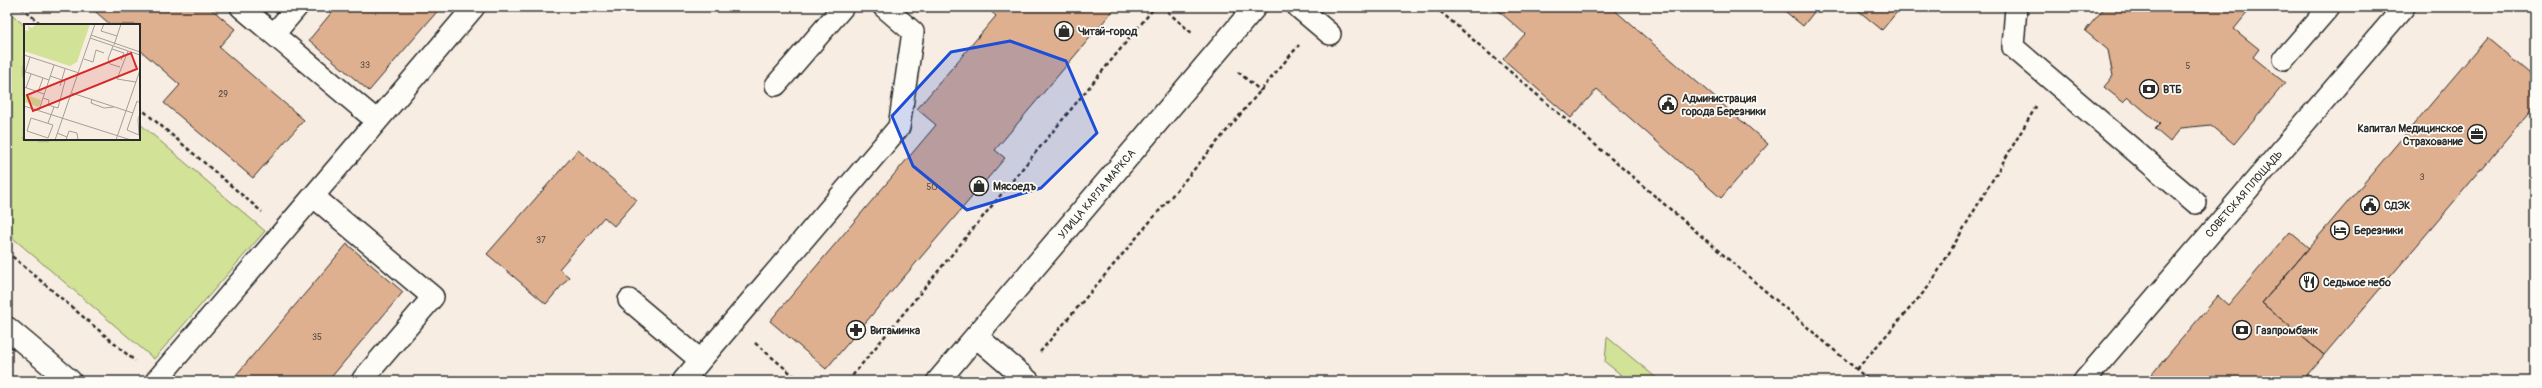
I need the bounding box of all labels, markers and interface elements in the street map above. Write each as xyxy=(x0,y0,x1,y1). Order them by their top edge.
shop icon: Читай-город xyxy=(1053,20,1075,42)
inset map xyxy=(24,24,140,140)
place label: Читай-город xyxy=(1078,25,1138,38)
house number: 33 xyxy=(360,60,370,71)
house number: 5 xyxy=(2186,61,2191,72)
bank icon: ВТБ xyxy=(2138,78,2160,100)
place label: ВТБ xyxy=(2163,83,2182,96)
house number: 29 xyxy=(218,89,228,100)
place label: Администрация города Березники xyxy=(1681,92,1766,118)
public building icon: Администрация города Березники xyxy=(1657,93,1679,115)
place label: Капитал Медицинское Страхование xyxy=(2358,122,2464,148)
office icon: Капитал Медицинское Страхование xyxy=(2466,123,2488,145)
street label: УЛИЦА КАРЛА МАРКСА xyxy=(1056,147,1138,241)
street label: СОВЕТСКАЯ ПЛОЩАДЬ xyxy=(2203,148,2285,240)
house number: 3 xyxy=(2419,172,2425,183)
shop icon: Мясоедъ xyxy=(968,175,990,197)
place label: Мясоедъ xyxy=(993,180,1037,193)
house number: 50 xyxy=(926,182,938,193)
public building icon: СДЭК xyxy=(2359,194,2381,216)
place label: СДЭК xyxy=(2384,199,2410,212)
hotel icon: Березники xyxy=(2329,219,2351,241)
place label: Березники xyxy=(2354,224,2403,237)
house number: 37 xyxy=(536,235,546,246)
restaurant icon: Седьмое небо xyxy=(2298,271,2320,293)
place label: Седьмое небо xyxy=(2323,276,2391,289)
pharmacy icon: Витаминка xyxy=(845,319,867,341)
bank icon: Газпромбанк xyxy=(2231,319,2253,341)
place label: Витаминка xyxy=(870,324,920,337)
place label: Газпромбанк xyxy=(2256,324,2319,337)
house number: 35 xyxy=(312,332,322,343)

